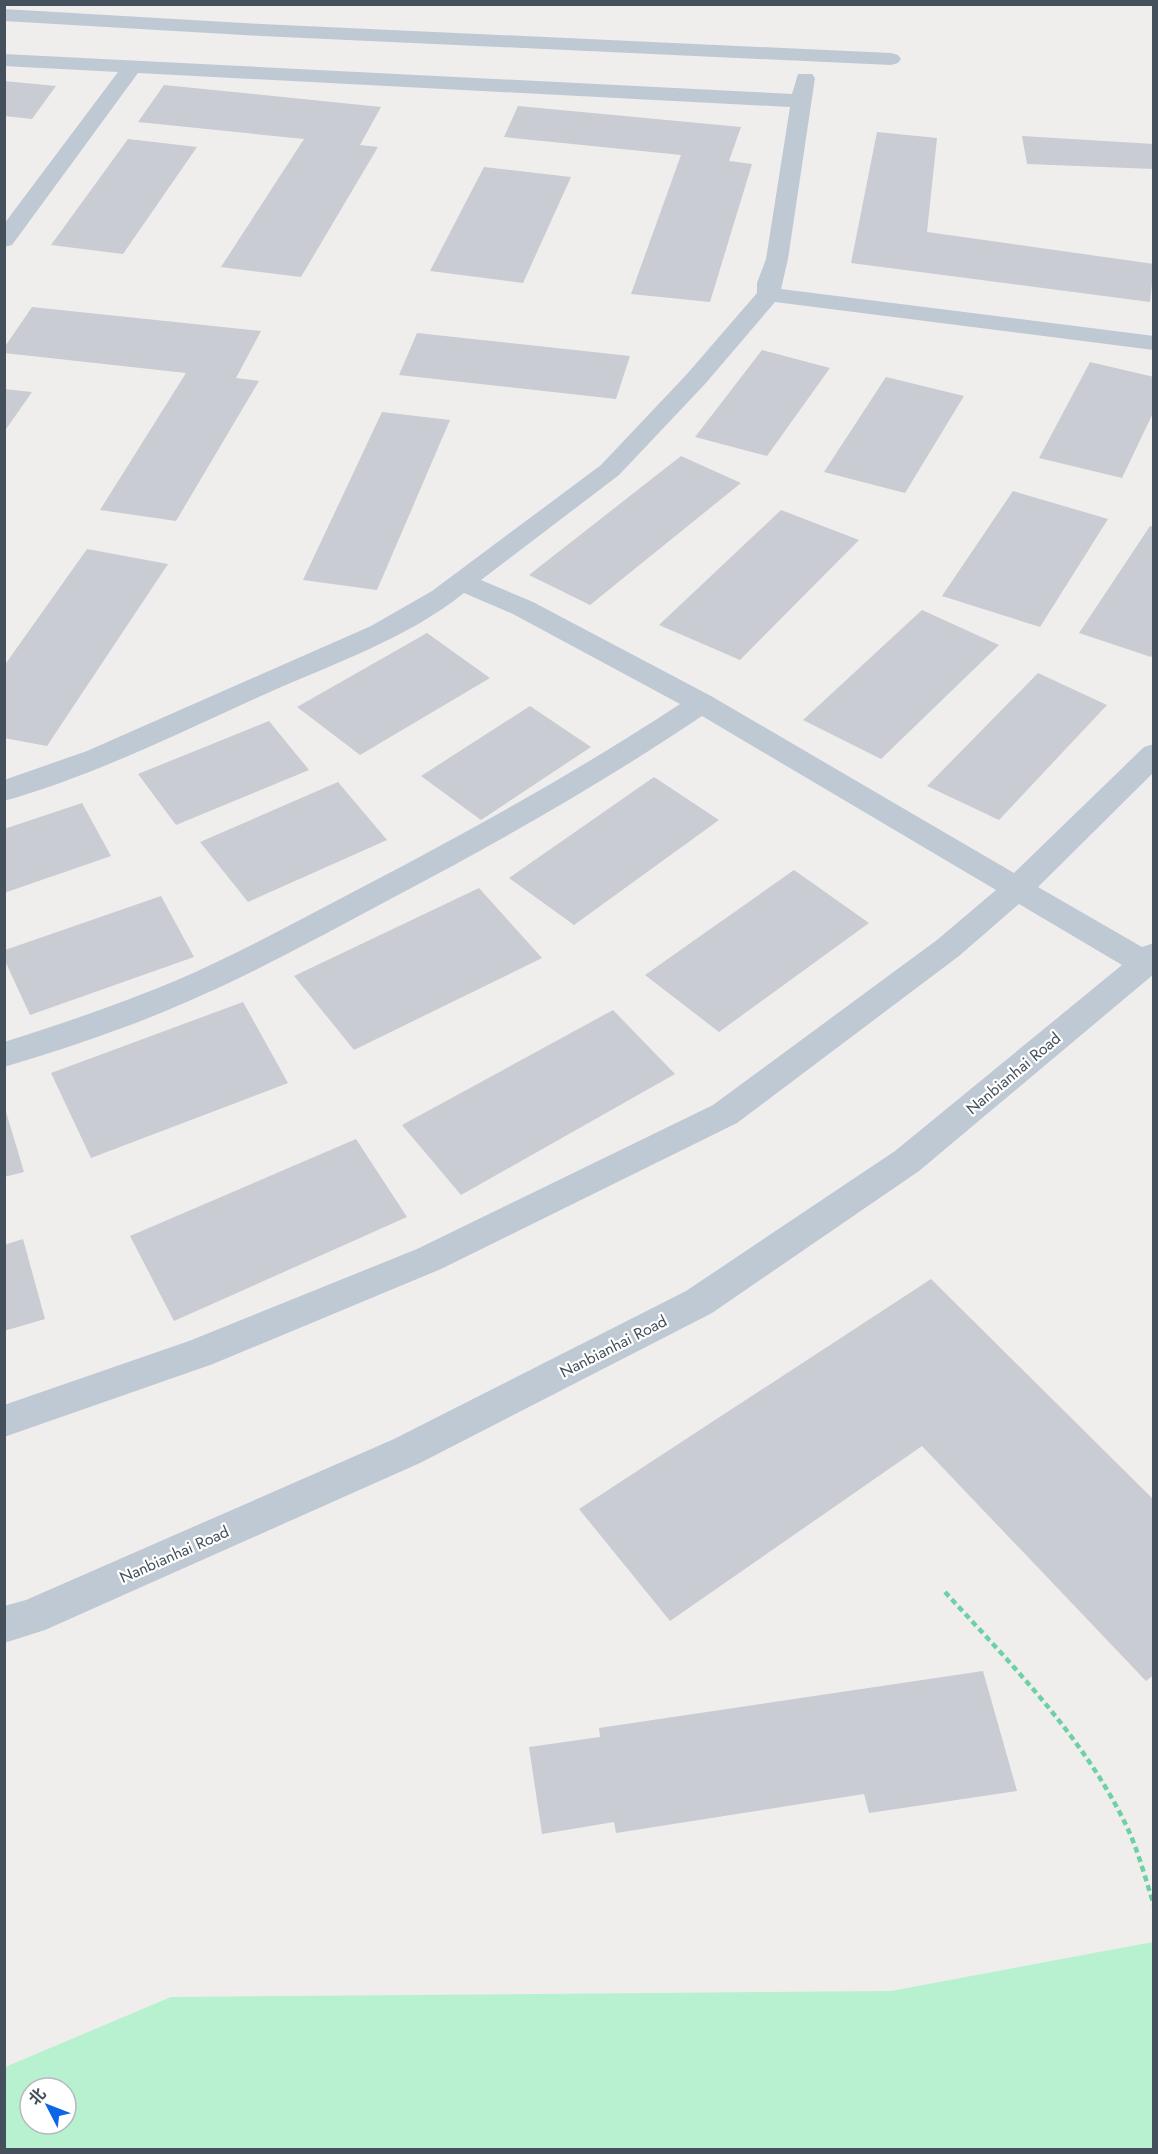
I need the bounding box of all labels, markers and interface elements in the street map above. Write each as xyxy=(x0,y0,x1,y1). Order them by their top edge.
street label: Nanbianhai Road xyxy=(961,1027,1066,1120)
street label: Nanbianhai Road xyxy=(556,1310,671,1383)
street label: Nanbianhai Road xyxy=(116,1520,233,1589)
north arrow xyxy=(18,2076,78,2136)
text: 北 xyxy=(23,2083,51,2110)

